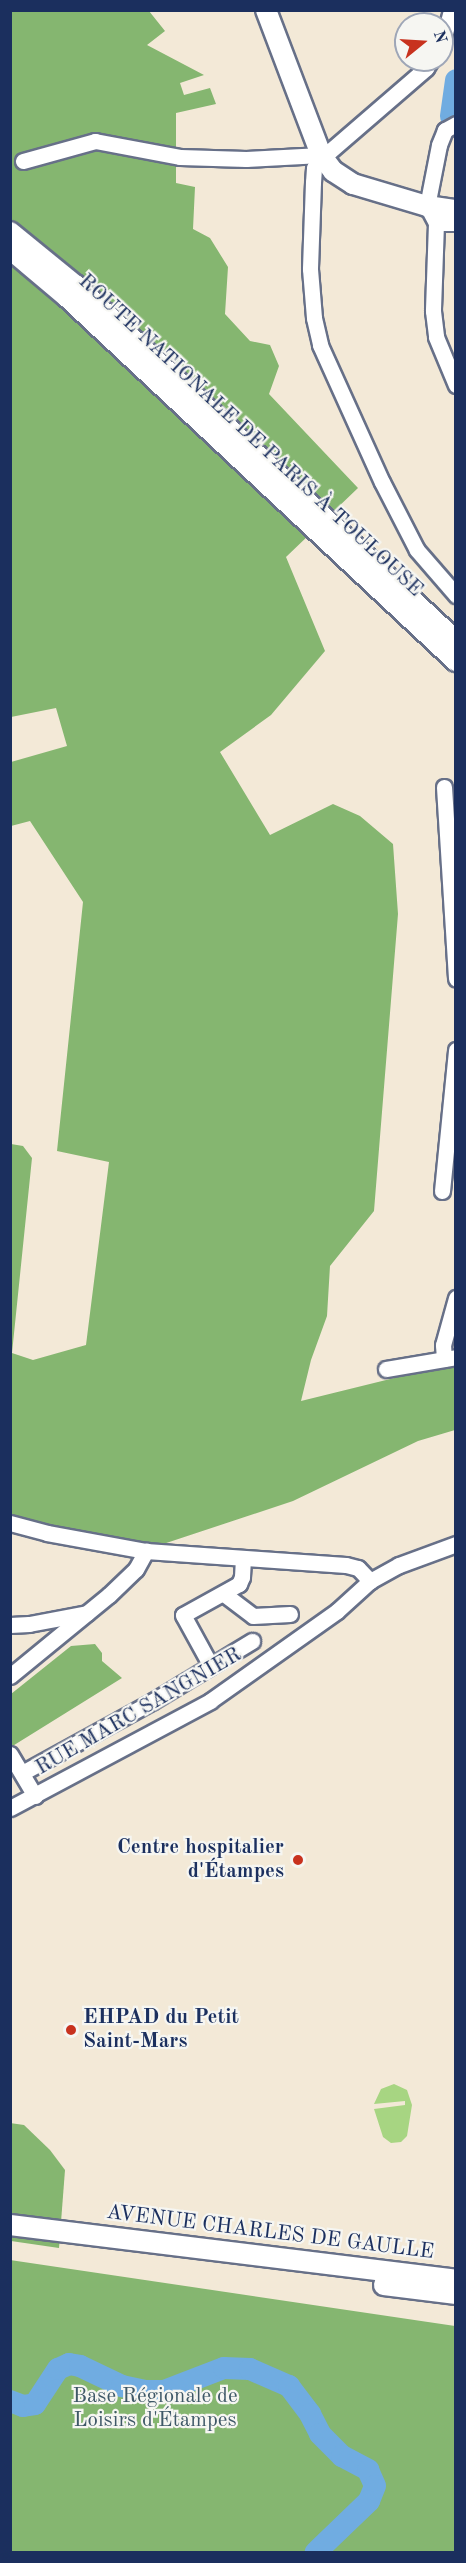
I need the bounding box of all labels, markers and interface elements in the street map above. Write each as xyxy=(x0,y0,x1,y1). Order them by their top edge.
north arrow xyxy=(394,12,454,72)
text: N xyxy=(430,29,449,45)
street label: ROUTE NATIONALE DE PARIS À TOULOUSE xyxy=(73,269,427,603)
street label: RUE MARC SANGNIER xyxy=(32,1643,246,1781)
place label: Centre hospitalier d'Étampes xyxy=(117,1835,284,1885)
marker: Centre hospitalier d'Étampes xyxy=(289,1851,307,1869)
place label: EHPAD du Petit Saint-Mars xyxy=(83,2005,239,2055)
marker: EHPAD du Petit Saint-Mars xyxy=(64,2023,78,2037)
street label: AVENUE CHARLES DE GAULLE xyxy=(105,2200,435,2266)
park label: Base Régionale de Loisirs d'Étampes xyxy=(72,2384,238,2434)

